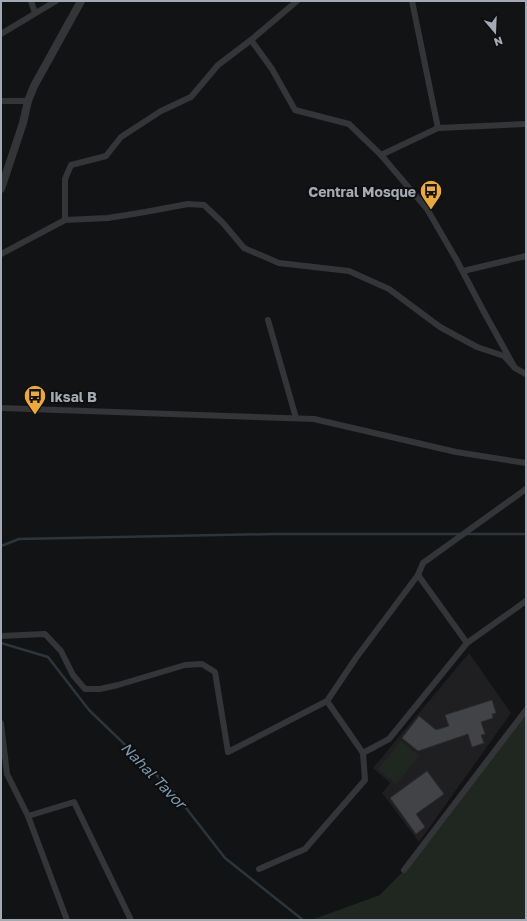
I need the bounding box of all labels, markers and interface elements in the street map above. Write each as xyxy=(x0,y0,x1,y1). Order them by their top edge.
north arrow xyxy=(475,12,515,52)
text: N xyxy=(492,34,504,49)
bus stop icon: Central Mosque xyxy=(418,178,444,211)
place label: Central Mosque xyxy=(308,183,416,200)
bus stop icon: Iksal B xyxy=(22,383,48,416)
place label: Iksal B xyxy=(50,388,97,405)
water label: Nahal Tavor xyxy=(118,738,192,813)

